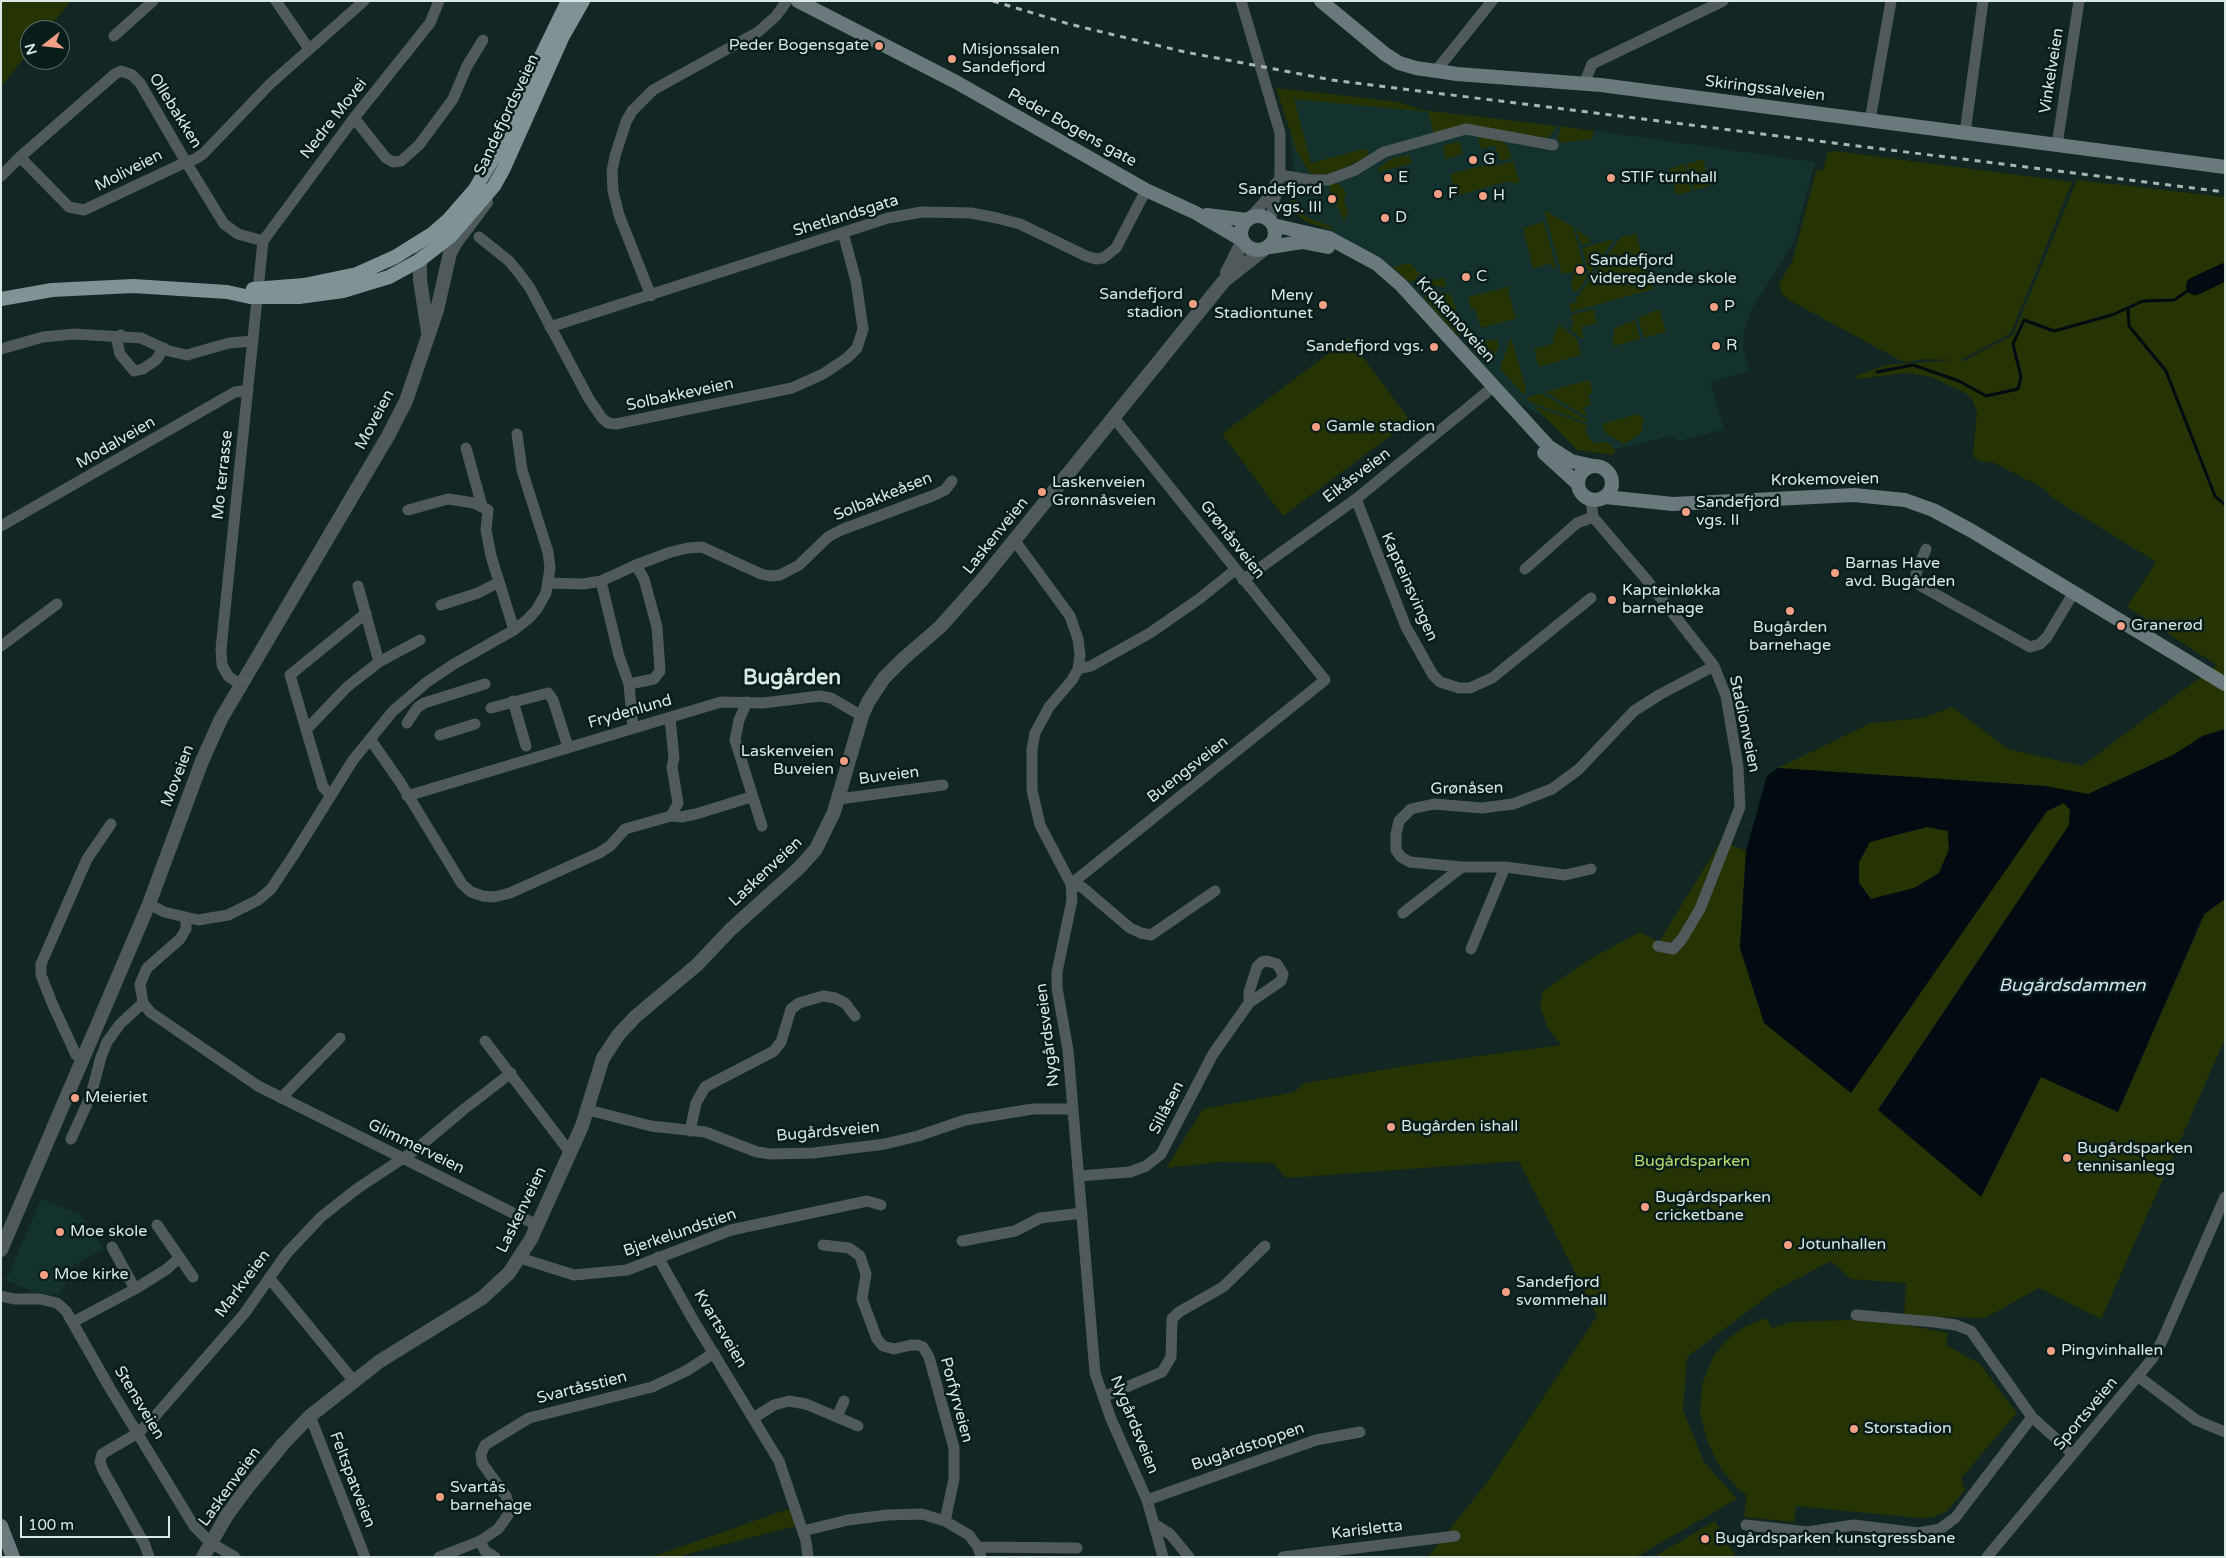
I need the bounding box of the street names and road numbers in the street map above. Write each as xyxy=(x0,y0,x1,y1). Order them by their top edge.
street label: Vinkelveien xyxy=(2036,27,2068,115)
street label: Sandefjordsveien xyxy=(471,51,543,179)
street label: Ollebakken xyxy=(144,70,206,152)
street label: Skiringssalveien xyxy=(1704,72,1826,106)
street label: Nedre Movei xyxy=(297,75,371,163)
street label: Peder Bogens gate xyxy=(1004,85,1140,171)
street label: Moliveien xyxy=(92,146,166,196)
street label: Shetlandsgata xyxy=(791,191,901,241)
street label: Krokemoveien xyxy=(1412,273,1498,367)
street label: Solbakkeveien xyxy=(625,374,735,416)
street label: Moveien xyxy=(351,387,399,453)
street label: Modalveien xyxy=(73,413,159,473)
street label: Mo terrasse xyxy=(209,429,237,521)
street label: Eikåsveien xyxy=(1319,444,1395,508)
street label: Solbakkeåsen xyxy=(831,469,935,525)
street label: Krokemoveien xyxy=(1771,469,1879,491)
street label: Laskenveien xyxy=(959,494,1033,578)
street label: Grønåsveien xyxy=(1195,497,1269,583)
street label: Kapteinsvingen xyxy=(1376,530,1442,644)
street label: Stadionveien xyxy=(1724,674,1764,774)
street label: Frydenlund xyxy=(586,691,674,733)
street label: Buengsveien xyxy=(1144,732,1232,808)
street label: Moveien xyxy=(157,742,199,810)
street label: Buveien xyxy=(858,763,920,789)
street label: Grønåsen xyxy=(1430,779,1504,799)
street label: Laskenveien xyxy=(725,833,807,911)
street label: Nygårdsveien xyxy=(1032,982,1064,1088)
street label: Sillåsen xyxy=(1145,1078,1189,1138)
street label: Glimmerveien xyxy=(365,1115,467,1179)
street label: Bugårdsveien xyxy=(776,1118,880,1146)
street label: Laskenveien xyxy=(493,1164,551,1256)
street label: Bjerkelundstien xyxy=(621,1205,739,1261)
street label: Markveien xyxy=(211,1246,275,1322)
street label: Kvartsveien xyxy=(689,1286,751,1372)
street label: Porfyrveien xyxy=(935,1355,977,1445)
street label: Stensveien xyxy=(110,1363,168,1443)
street label: Svartåsstien xyxy=(535,1368,629,1408)
street label: Nygårdsveien xyxy=(1106,1373,1162,1477)
street label: Sportsveien xyxy=(2050,1374,2122,1454)
street label: Bugårdstoppen xyxy=(1189,1419,1307,1475)
street label: Feltspatveien xyxy=(325,1429,379,1531)
street label: Laskenveien xyxy=(195,1444,265,1530)
street label: Karisletta xyxy=(1330,1516,1404,1544)

